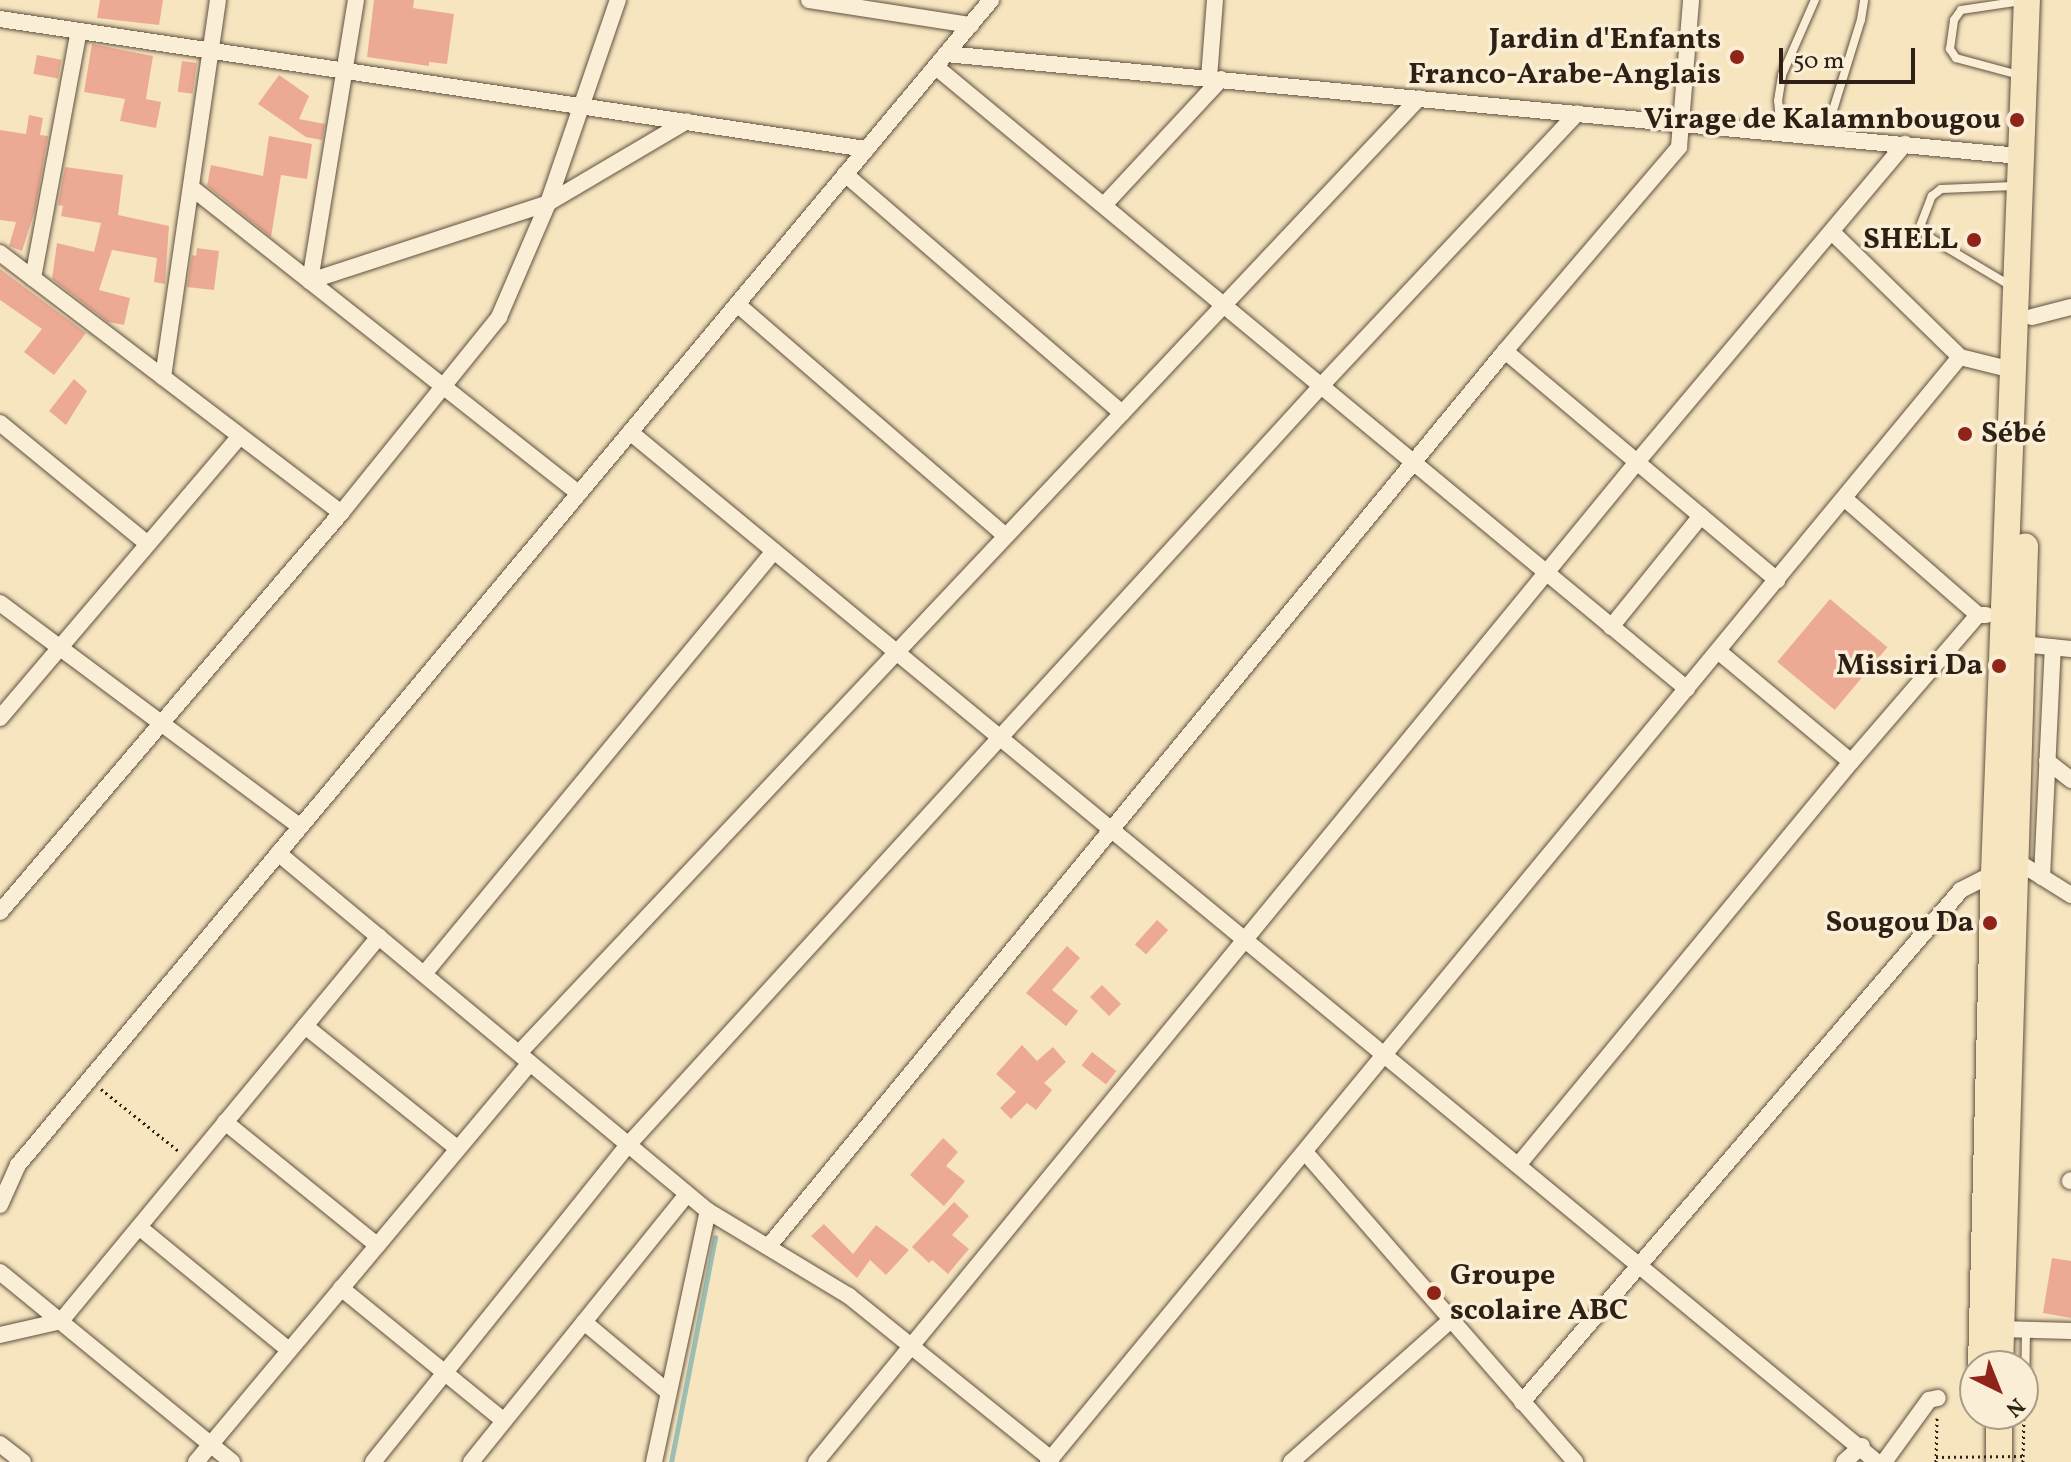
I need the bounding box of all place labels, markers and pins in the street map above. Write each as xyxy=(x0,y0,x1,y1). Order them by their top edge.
place label: Jardin d'Enfants Franco-Arabe-Anglais xyxy=(1408,22,1721,92)
marker: Jardin d'Enfants Franco-Arabe-Anglais xyxy=(1728,48,1746,66)
place label: Virage de Kalamnbougou xyxy=(1644,102,2001,138)
marker: Virage de Kalamnbougou xyxy=(2008,111,2026,129)
place label: SHELL xyxy=(1863,222,1958,258)
marker: SHELL xyxy=(1965,231,1983,249)
place label: Sébé xyxy=(1981,416,2046,452)
marker: Sébé xyxy=(1956,425,1974,443)
place label: Missiri Da xyxy=(1836,648,1983,684)
marker: Missiri Da xyxy=(1990,657,2008,675)
place label: Sougou Da xyxy=(1825,905,1974,941)
marker: Sougou Da xyxy=(1981,914,1999,932)
place label: Groupe scolaire ABC xyxy=(1450,1258,1628,1328)
marker: Groupe scolaire ABC xyxy=(1425,1284,1443,1302)

